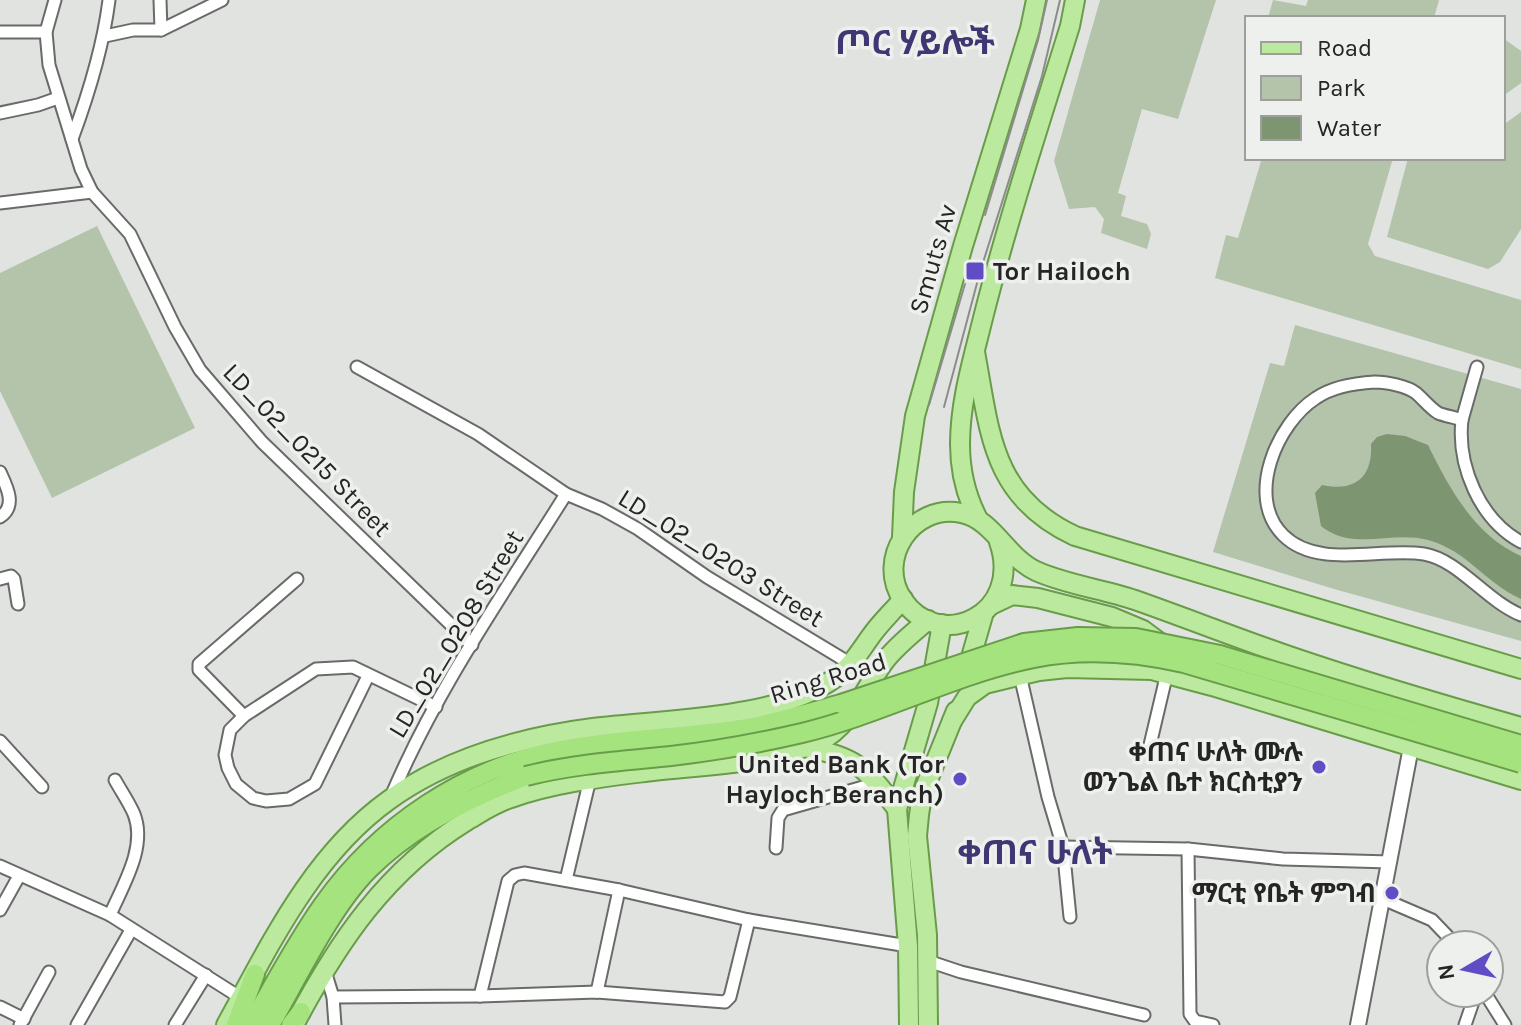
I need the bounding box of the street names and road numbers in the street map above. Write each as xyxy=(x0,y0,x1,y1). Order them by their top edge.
street label: Smuts Av xyxy=(903,200,963,318)
street label: LD_02_0215 Street xyxy=(216,357,398,543)
street label: LD_02_0203 Street xyxy=(613,482,830,634)
street label: LD_02_0208 Street xyxy=(382,524,530,744)
street label: Ring Road xyxy=(766,646,890,710)

